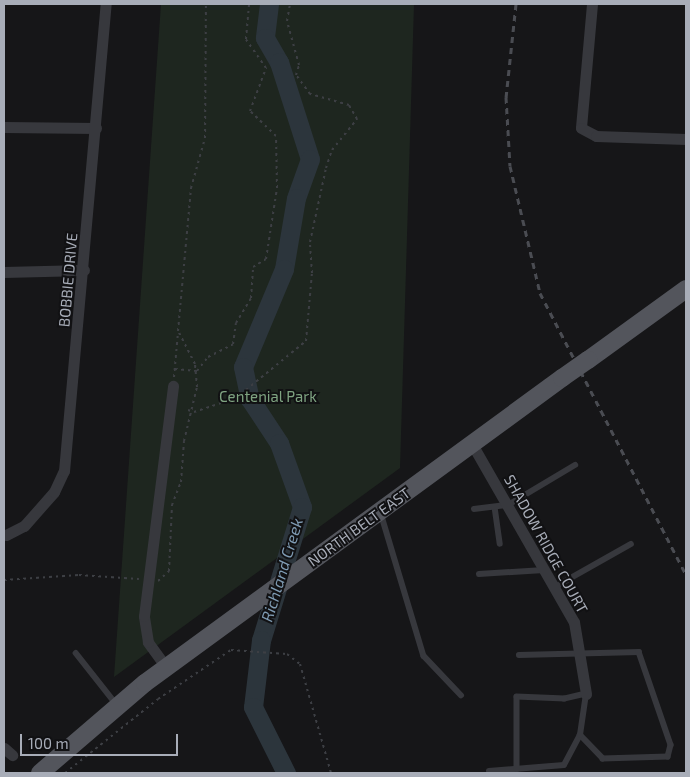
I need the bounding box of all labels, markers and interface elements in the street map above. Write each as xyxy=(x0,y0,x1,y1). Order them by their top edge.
street label: BOBBIE DRIVE xyxy=(55,232,81,328)
park label: Centenial Park xyxy=(219,388,317,406)
street label: SHADOW RIDGE COURT xyxy=(500,471,592,617)
street label: NORTH BELT EAST xyxy=(304,484,414,570)
water label: Richland Creek xyxy=(257,516,307,624)
scale bar xyxy=(22,724,180,756)
text: 100 m xyxy=(28,734,69,752)

